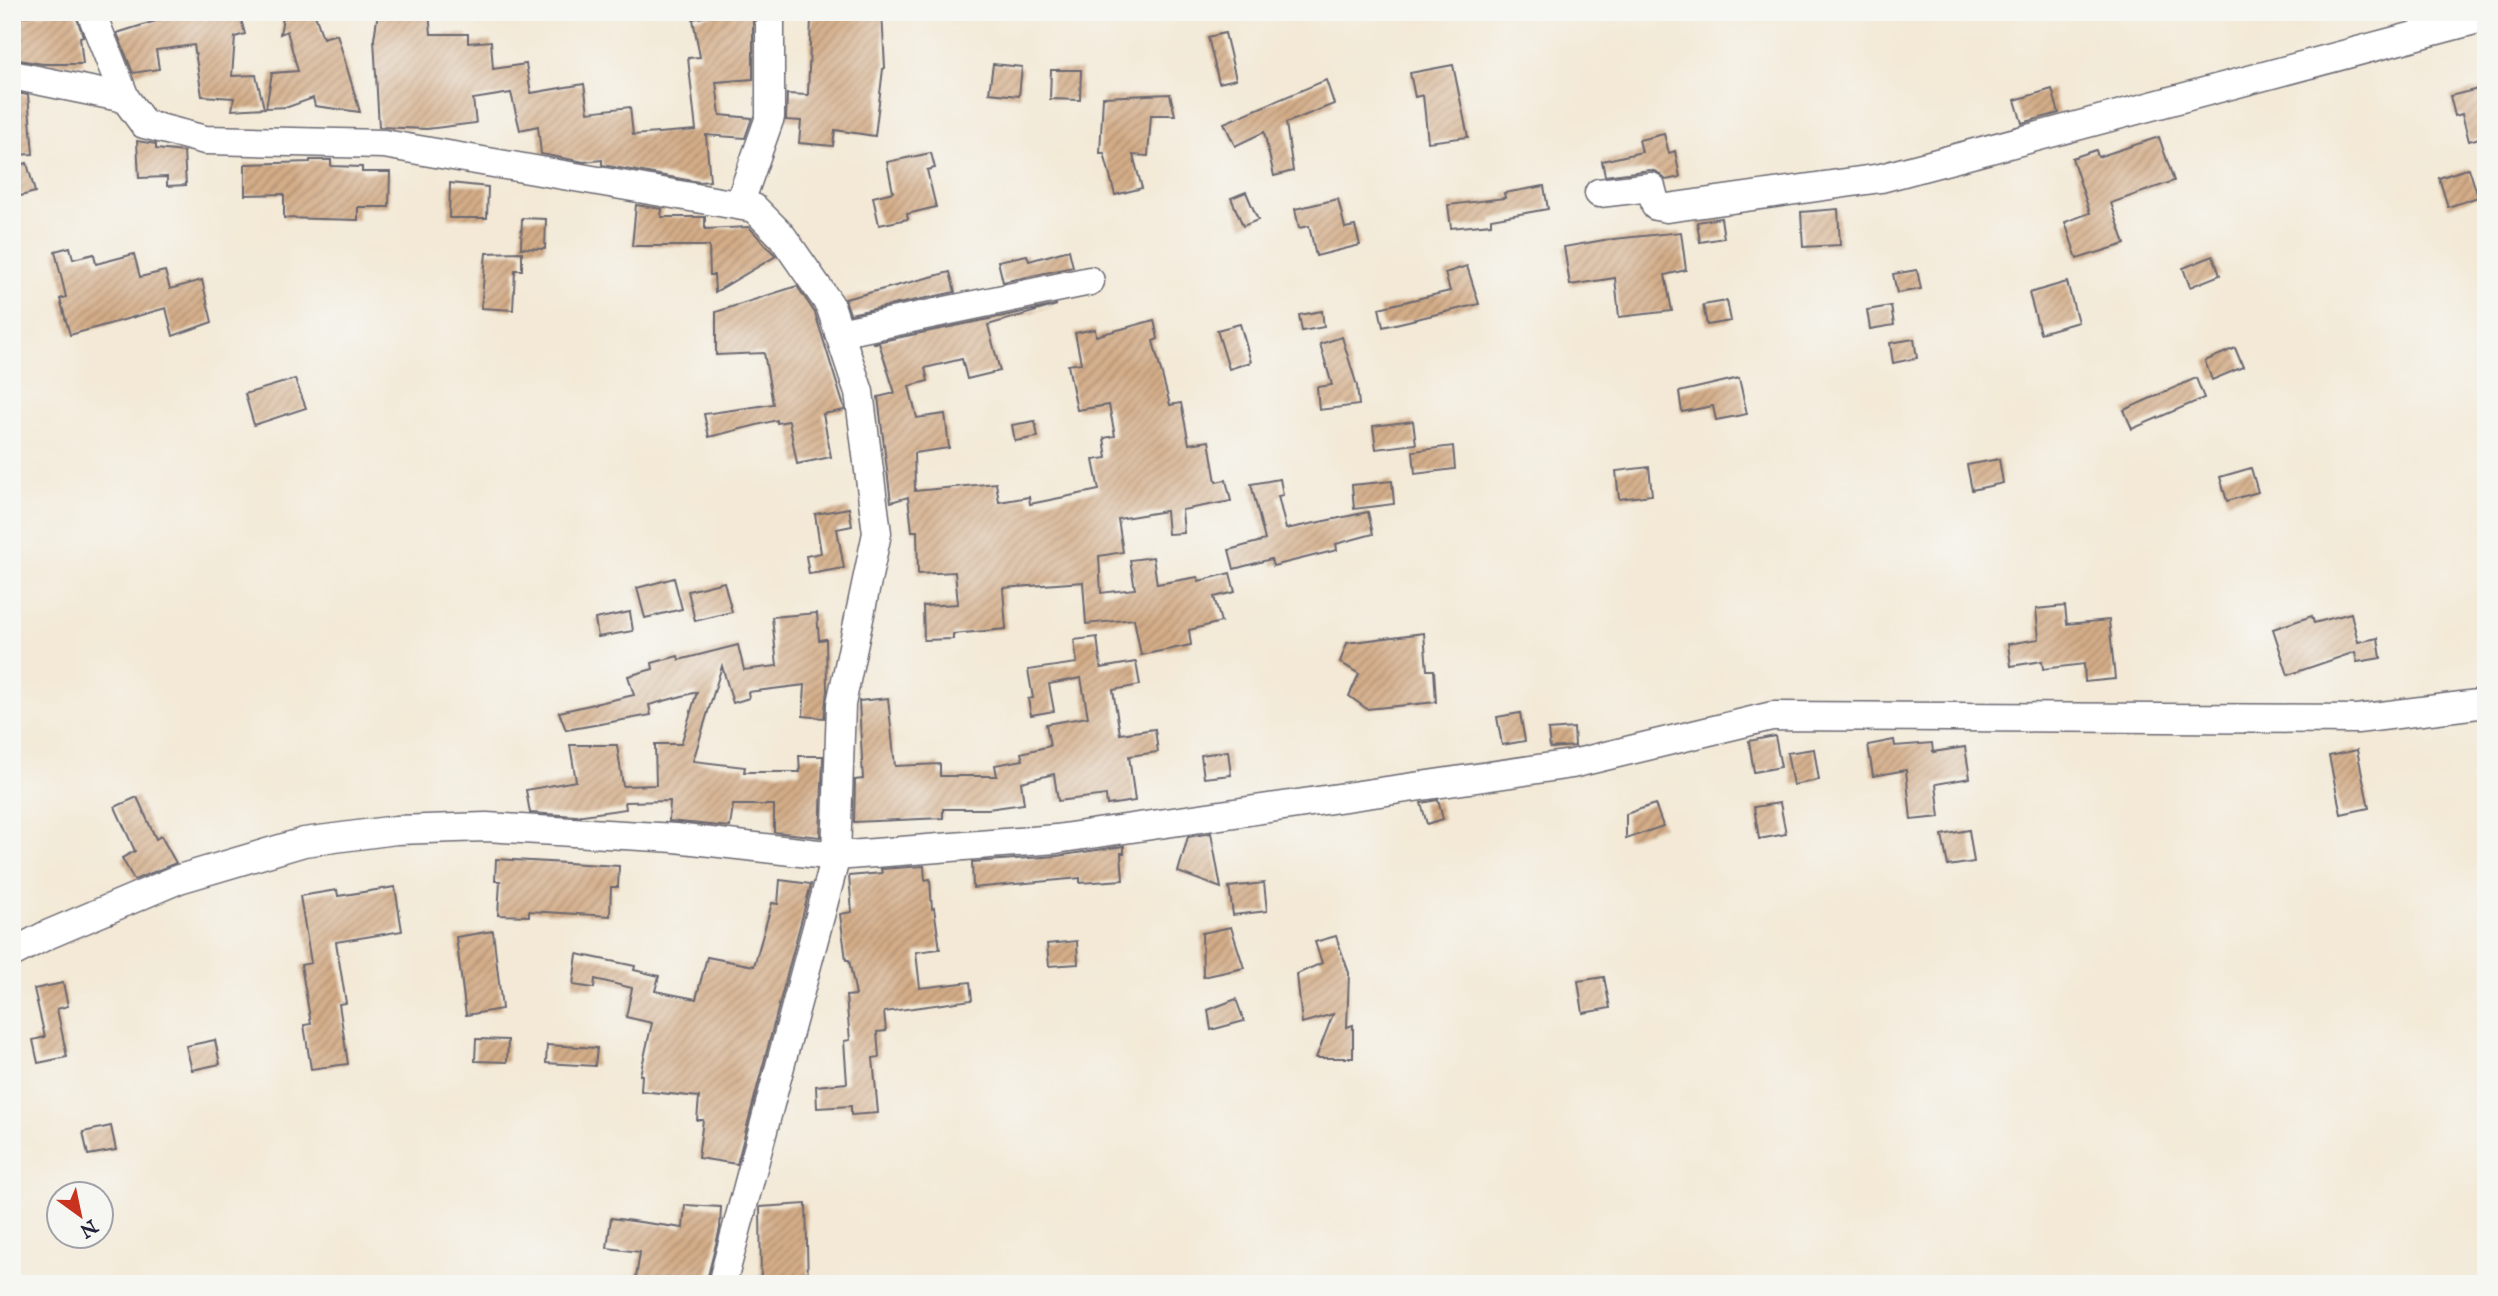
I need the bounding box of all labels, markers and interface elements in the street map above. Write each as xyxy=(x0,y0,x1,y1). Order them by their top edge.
north arrow xyxy=(46,1180,116,1250)
text: N xyxy=(74,1212,102,1242)

